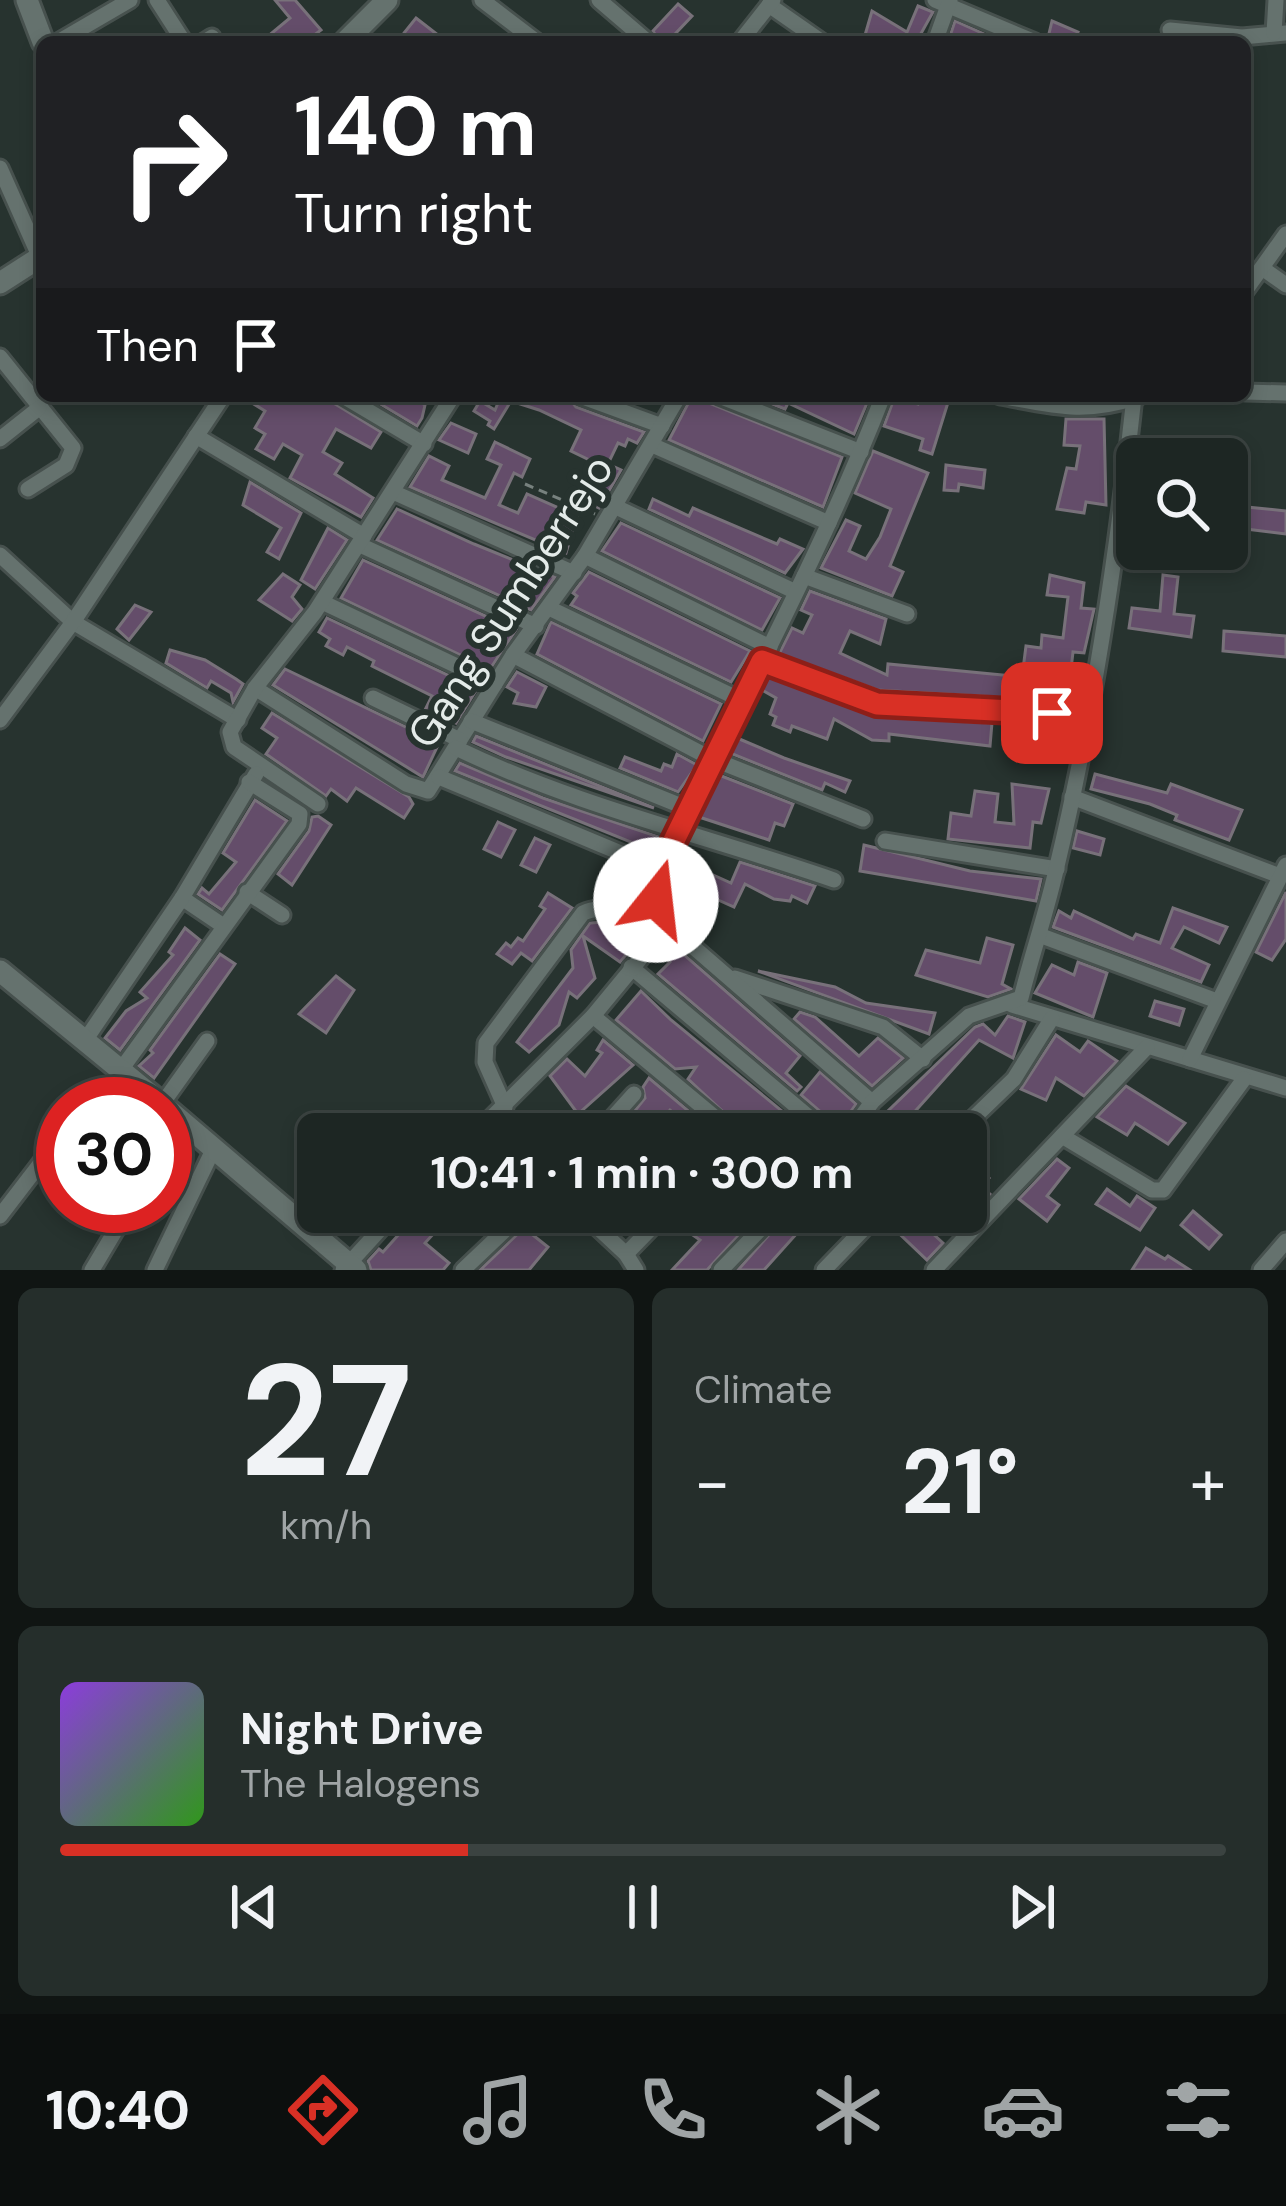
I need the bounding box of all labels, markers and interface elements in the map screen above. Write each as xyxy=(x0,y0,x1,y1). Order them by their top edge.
text: 140 m xyxy=(294,72,537,181)
icon: right xyxy=(96,84,252,240)
text: Turn right xyxy=(294,178,533,249)
icon: arrive xyxy=(223,312,289,378)
text: Then xyxy=(96,316,199,375)
map controls xyxy=(1116,438,1248,570)
button: search xyxy=(1116,438,1248,570)
street label: Gang Sumberrejo xyxy=(395,444,626,758)
pin xyxy=(1001,662,1103,764)
icon: arrive xyxy=(1019,680,1085,746)
position arrow xyxy=(593,837,719,963)
speed limit sign: 30 xyxy=(36,1077,192,1233)
text: 10:41 · 1 min · 300 m xyxy=(431,1143,853,1202)
text: 27 xyxy=(240,1320,412,1523)
text: Climate xyxy=(694,1364,832,1415)
text: 21° xyxy=(901,1424,1019,1541)
text: − xyxy=(694,1440,730,1525)
text: + xyxy=(1190,1440,1226,1525)
text: km/h xyxy=(280,1500,372,1551)
text: Night Drive xyxy=(240,1699,484,1758)
text: The Halogens xyxy=(240,1758,481,1809)
icon: previous xyxy=(221,1874,287,1940)
icon: pause xyxy=(610,1874,676,1940)
icon: next xyxy=(999,1874,1065,1940)
icon: directions xyxy=(281,2068,365,2152)
icon: music xyxy=(456,2068,540,2152)
icon: phone xyxy=(631,2068,715,2152)
icon: climate xyxy=(806,2068,890,2152)
icon: car xyxy=(981,2068,1065,2152)
icon: filters xyxy=(1156,2068,1240,2152)
text: 10:40 xyxy=(46,2075,190,2146)

